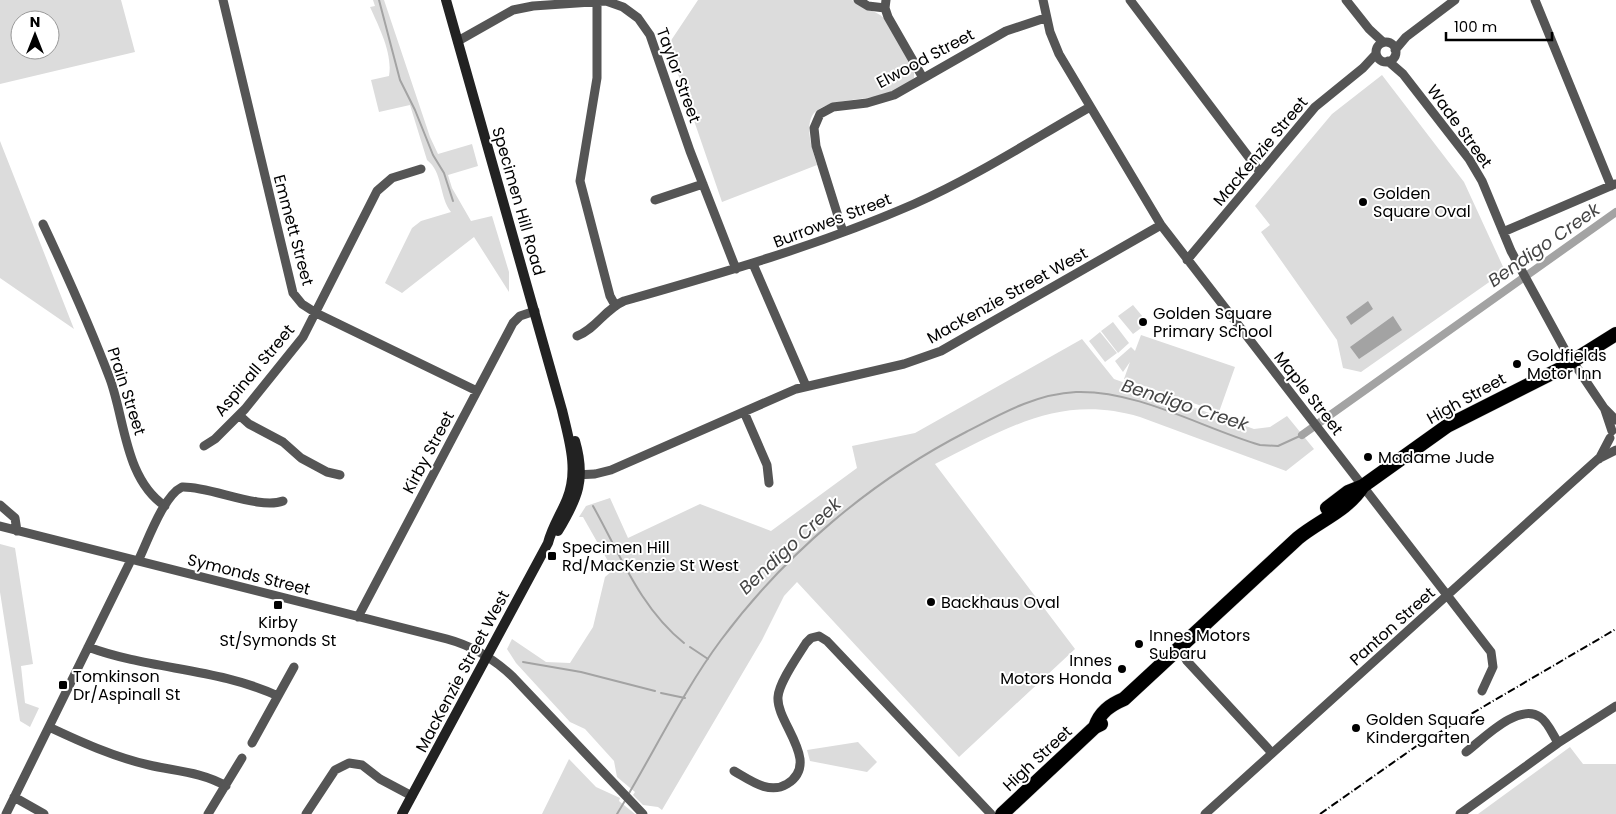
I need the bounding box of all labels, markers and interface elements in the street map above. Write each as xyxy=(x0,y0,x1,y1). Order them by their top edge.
north arrow xyxy=(10,10,60,60)
scale bar xyxy=(1446,10,1552,42)
text: N xyxy=(30,12,40,32)
text: 100 m xyxy=(1454,16,1497,37)
street label: Elwood Street xyxy=(872,23,978,94)
street label: Taylor Street xyxy=(651,24,706,126)
street label: Wade Street xyxy=(1421,80,1498,173)
street label: MacKenzie Street xyxy=(1208,92,1313,211)
street label: Specimen Hill Road xyxy=(486,124,551,278)
street label: Emmett Street xyxy=(268,172,319,288)
place label: Golden Square Oval xyxy=(1373,182,1471,223)
street label: Burrowes Street xyxy=(770,187,895,254)
marker: Golden Square Oval xyxy=(1357,196,1369,208)
water label: Bendigo Creek xyxy=(1483,196,1605,293)
street label: MacKenzie Street West xyxy=(923,242,1092,349)
place label: Golden Square Primary School xyxy=(1153,302,1272,343)
marker: Golden Square Primary School xyxy=(1137,316,1149,328)
street label: Aspinall Street xyxy=(209,319,300,421)
street label: Prain Street xyxy=(101,344,152,438)
place label: Goldfields Motor Inn xyxy=(1527,344,1607,385)
street label: Maple Street xyxy=(1269,347,1349,440)
marker: Goldfields Motor Inn xyxy=(1511,358,1523,370)
street label: High Street xyxy=(1423,367,1510,430)
water label: Bendigo Creek xyxy=(1119,372,1252,437)
street label: Kirby Street xyxy=(397,407,460,498)
place label: Madame Jude xyxy=(1378,446,1494,469)
marker: Madame Jude xyxy=(1362,451,1374,463)
water label: Bendigo Creek xyxy=(733,491,847,600)
place label: Specimen Hill Rd/MacKenzie St West xyxy=(562,536,739,577)
street label: Symonds Street xyxy=(185,548,313,601)
marker: Specimen Hill Rd/MacKenzie St West xyxy=(546,550,558,562)
street label: Panton Street xyxy=(1345,582,1440,671)
street label: MacKenzie Street West xyxy=(410,586,515,756)
place label: Backhaus Oval xyxy=(941,591,1060,614)
marker: Backhaus Oval xyxy=(925,596,937,608)
marker: Kirby St/Symonds St xyxy=(272,599,284,611)
place label: Kirby St/Symonds St xyxy=(220,611,337,652)
place label: Innes Motors Subaru xyxy=(1149,624,1250,665)
marker: Innes Motors Subaru xyxy=(1133,638,1145,650)
place label: Innes Motors Honda xyxy=(1000,649,1112,690)
marker: Innes Motors Honda xyxy=(1116,663,1128,675)
place label: Tomkinson Dr/Aspinall St xyxy=(73,665,180,706)
marker: Tomkinson Dr/Aspinall St xyxy=(57,679,69,691)
place label: Golden Square Kindergarten xyxy=(1366,708,1485,749)
street label: High Street xyxy=(998,720,1077,797)
marker: Golden Square Kindergarten xyxy=(1350,722,1362,734)

